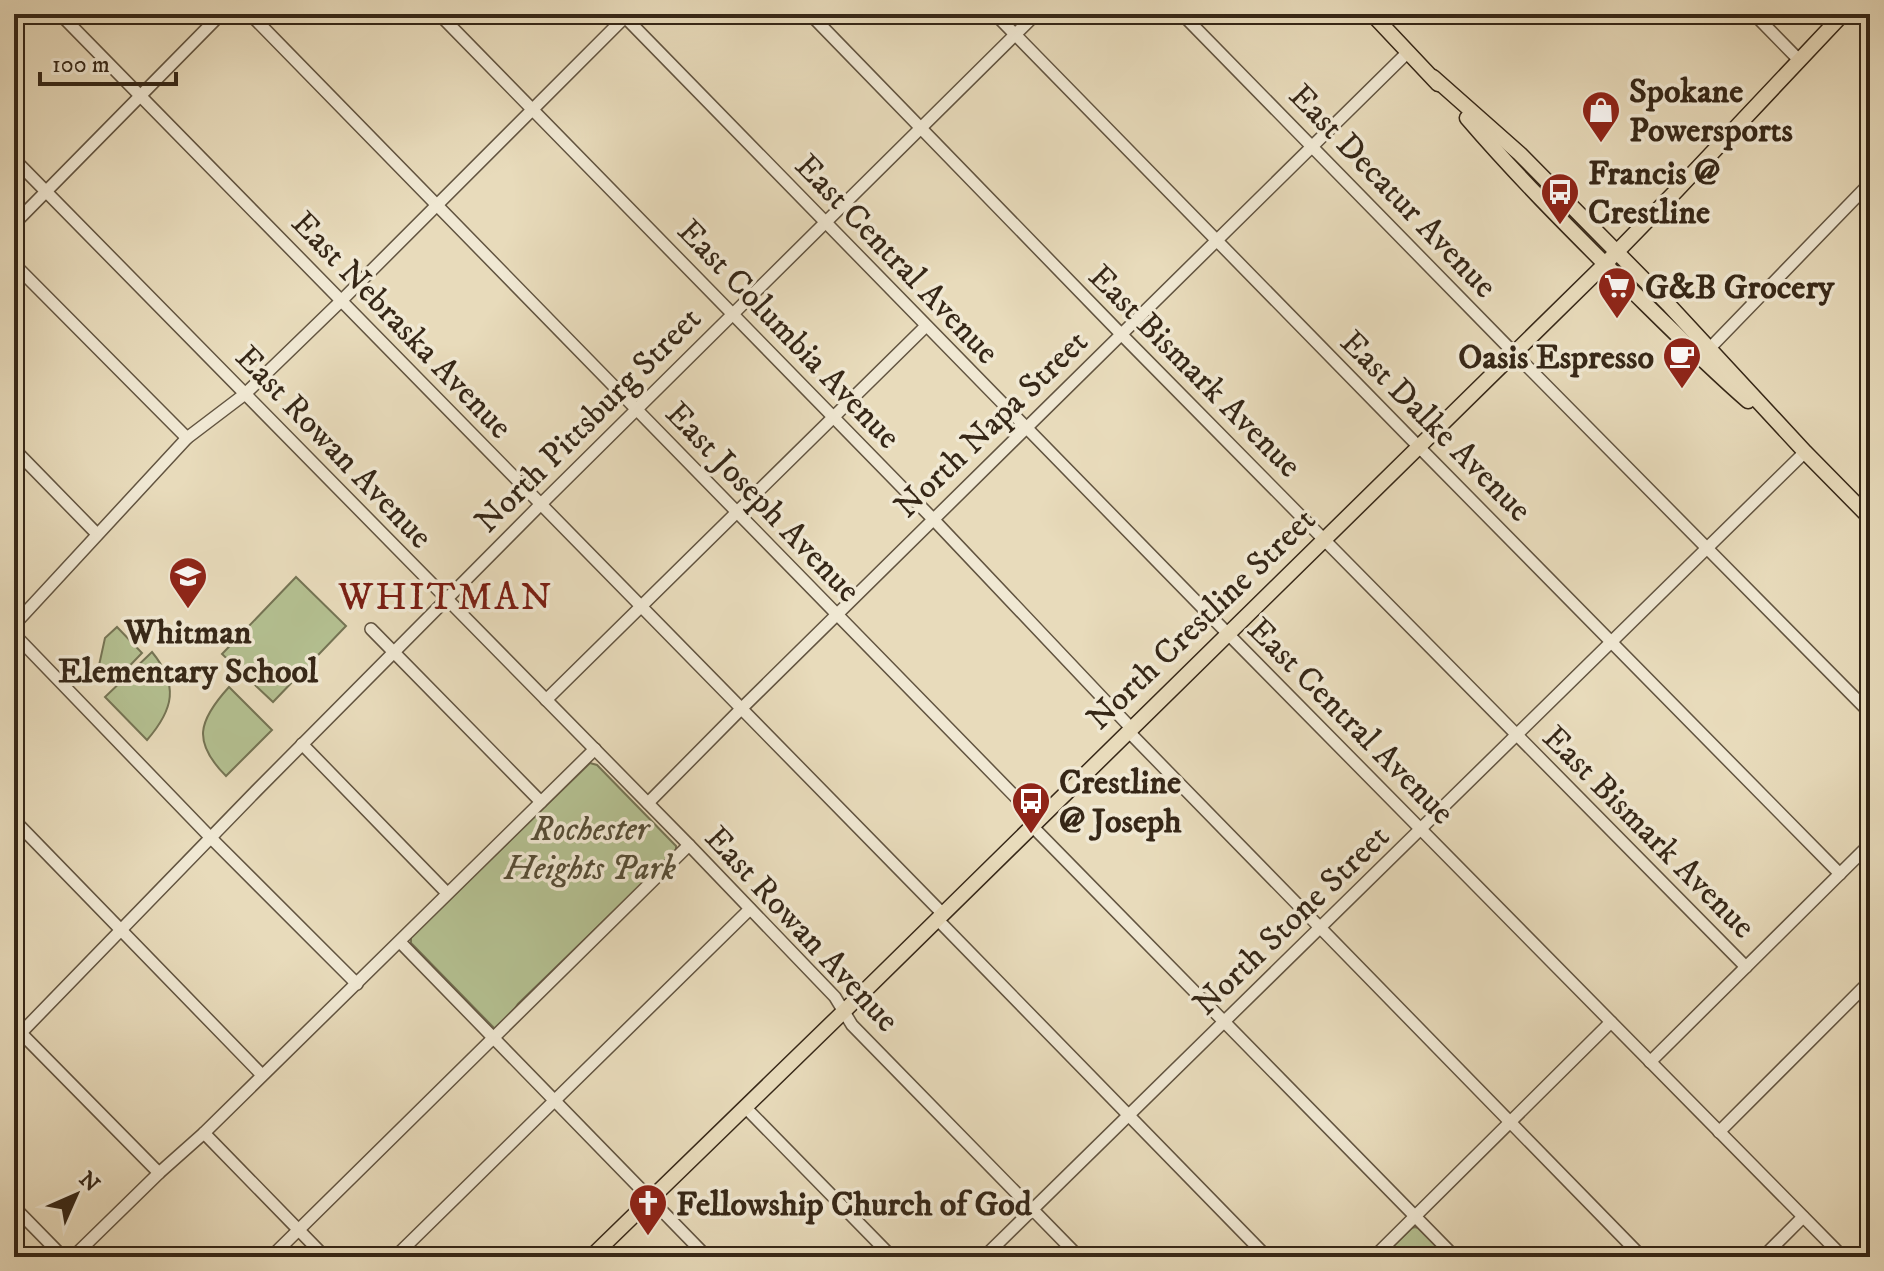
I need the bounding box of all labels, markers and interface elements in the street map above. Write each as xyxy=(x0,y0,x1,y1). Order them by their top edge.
scale bar xyxy=(40,36,176,86)
text: 100 m xyxy=(52,50,110,80)
place label: Spokane Powersports xyxy=(1629,71,1793,152)
street label: East Decatur Avenue xyxy=(1280,75,1506,307)
shop icon: Spokane Powersports xyxy=(1580,89,1622,144)
street label: East Central Avenue xyxy=(786,146,1007,373)
place label: Francis @ Crestline xyxy=(1588,153,1720,234)
bus stop icon: Francis @ Crestline xyxy=(1539,171,1581,226)
street label: East Nebraska Avenue xyxy=(282,203,521,448)
street label: East Columbia Avenue xyxy=(668,211,909,458)
street label: East Bismark Avenue xyxy=(1079,256,1310,487)
supermarket icon: G&B Grocery xyxy=(1596,265,1638,320)
place label: G&B Grocery xyxy=(1645,267,1835,309)
street label: North Pittsburg Street xyxy=(466,298,710,542)
street label: North Napa Street xyxy=(886,321,1097,527)
street label: East Dalke Avenue xyxy=(1331,322,1540,531)
cafe icon: Oasis Espresso xyxy=(1661,335,1703,390)
street label: East Rowan Avenue xyxy=(226,337,441,558)
place label: Oasis Espresso xyxy=(1458,337,1654,379)
street label: East Joseph Avenue xyxy=(656,393,869,612)
street label: North Crestline Street xyxy=(1078,499,1325,739)
school or university icon: Whitman Elementary School xyxy=(167,555,209,610)
district label: WHITMAN xyxy=(337,574,554,622)
street label: East Central Avenue xyxy=(1238,609,1463,834)
place label: Whitman Elementary School xyxy=(58,612,319,693)
street label: East Bismark Avenue xyxy=(1533,717,1764,948)
place label: Crestline @ Joseph xyxy=(1059,762,1182,843)
bus stop icon: Crestline @ Joseph xyxy=(1010,780,1052,835)
park label: Rochester Heights Park xyxy=(503,809,677,890)
street label: North Stone Street xyxy=(1184,816,1398,1025)
street label: East Rowan Avenue xyxy=(695,818,908,1041)
north arrow xyxy=(36,1155,116,1235)
text: N xyxy=(73,1166,105,1198)
church icon: Fellowship Church of God xyxy=(627,1182,669,1237)
place label: Fellowship Church of God xyxy=(676,1184,1033,1226)

